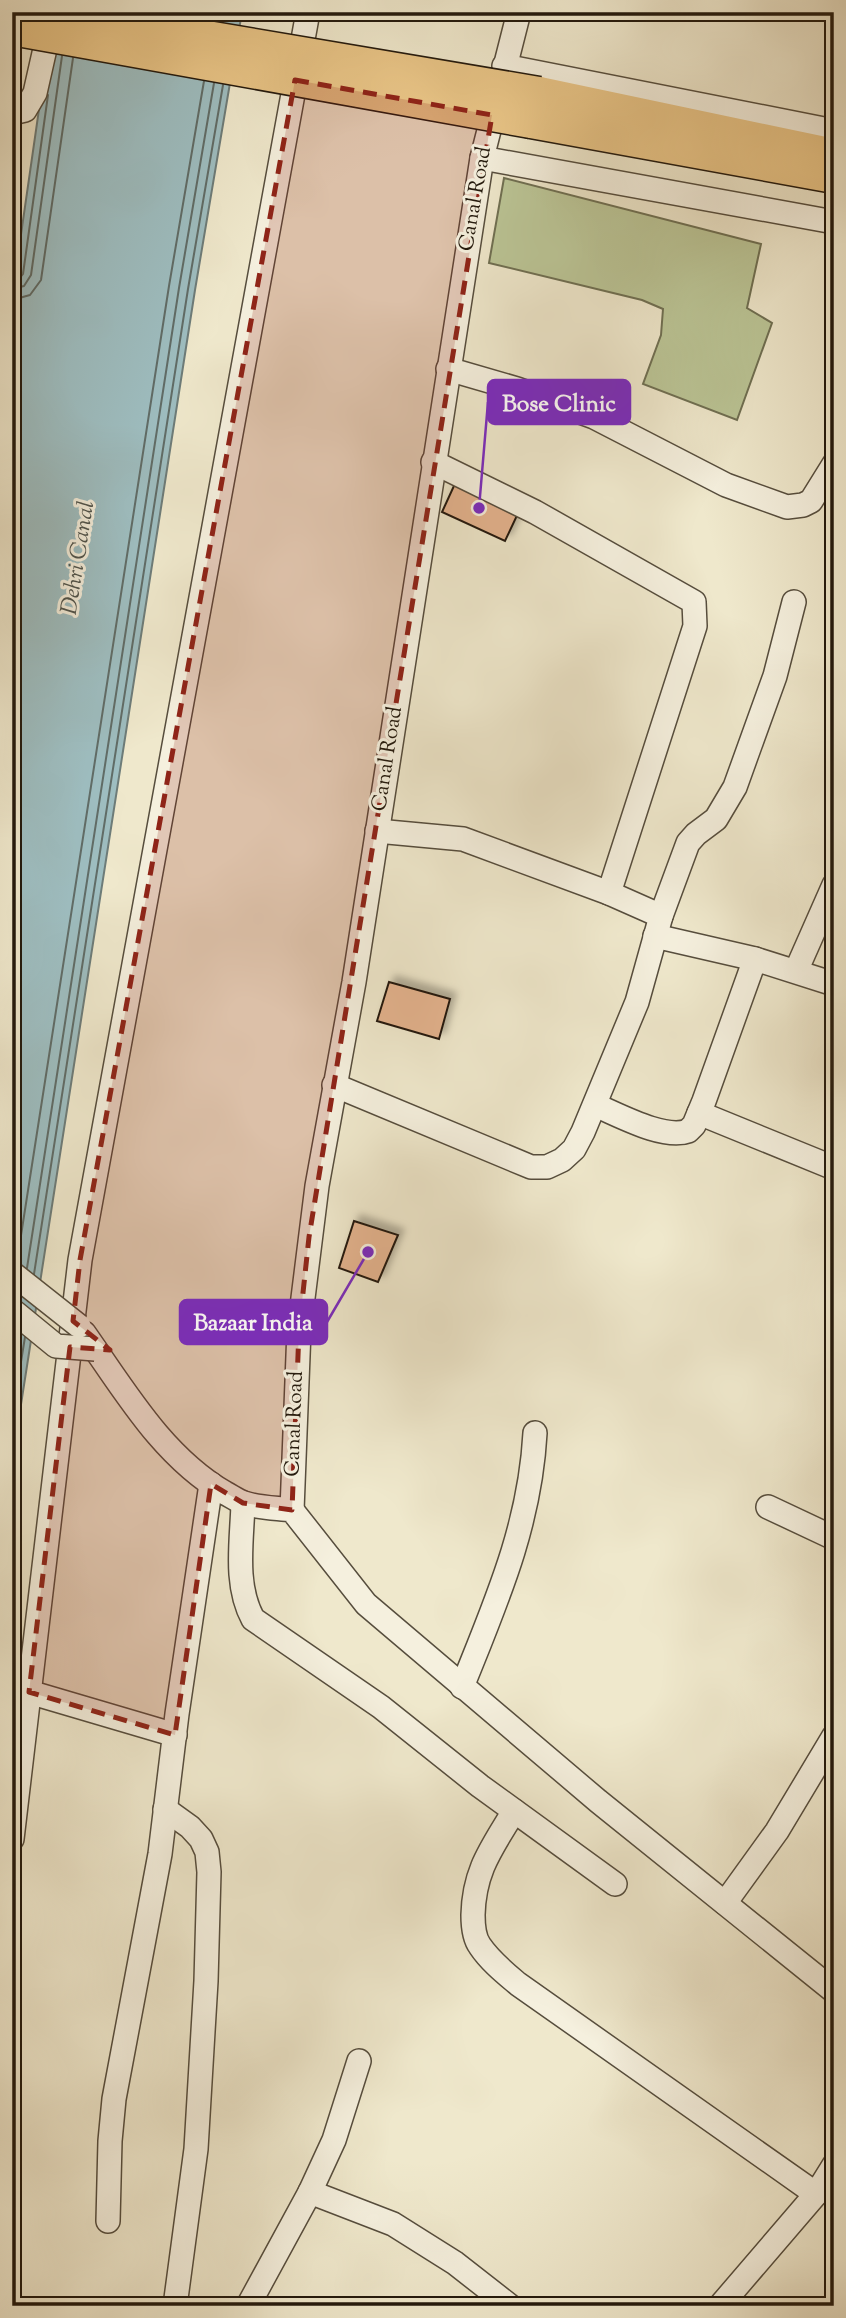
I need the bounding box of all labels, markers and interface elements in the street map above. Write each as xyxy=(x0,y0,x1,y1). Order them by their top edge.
street label: Canal Road xyxy=(452,144,500,254)
callout: Bose Clinic xyxy=(488,380,630,424)
text: Bose Clinic xyxy=(502,389,616,422)
water label: Dehri Canal xyxy=(54,499,104,617)
street label: Canal Road xyxy=(365,704,411,814)
callout: Bazaar India xyxy=(180,1300,327,1344)
text: Bazaar India xyxy=(193,1308,313,1341)
street label: Canal Road xyxy=(278,1370,312,1477)

